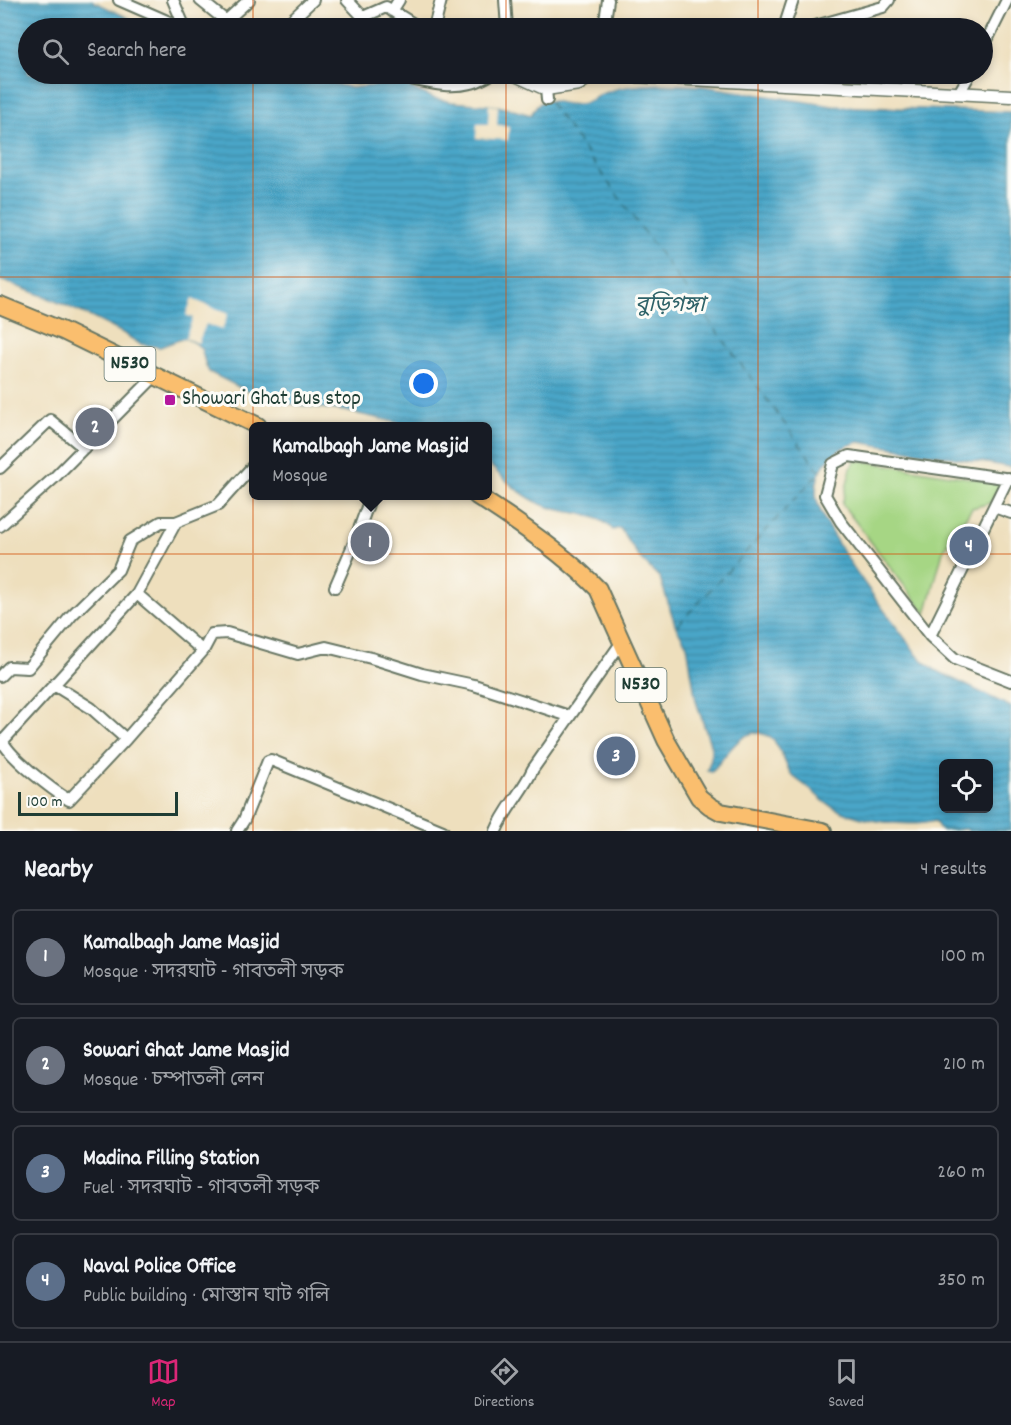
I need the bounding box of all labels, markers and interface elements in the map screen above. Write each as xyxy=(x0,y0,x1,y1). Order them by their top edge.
search box xyxy=(18,18,993,84)
icon: search xyxy=(39,35,72,68)
text: Search here xyxy=(87,36,186,67)
water label: বুড়িগঙ্গা xyxy=(635,291,709,322)
road number: N530 xyxy=(104,347,156,381)
your location xyxy=(409,369,438,398)
place label: Showari Ghat Bus stop xyxy=(182,385,361,415)
marker: Showari Ghat Bus stop xyxy=(163,393,177,407)
pin: 2 xyxy=(76,404,115,450)
popup xyxy=(249,422,492,500)
text: Kamalbagh Jame Masjid xyxy=(272,432,469,463)
text: Mosque xyxy=(272,463,328,491)
pin: 1 xyxy=(350,520,389,564)
pin: 4 xyxy=(950,524,988,568)
road number: N530 xyxy=(616,668,666,702)
pin: 3 xyxy=(596,734,636,778)
map controls xyxy=(939,759,993,813)
button: locate xyxy=(939,759,993,813)
scale bar xyxy=(18,789,178,816)
text: 100 m xyxy=(27,791,63,814)
text: Nearby xyxy=(24,852,92,889)
text: 4 results xyxy=(920,856,987,884)
text: Kamalbagh Jame Masjid xyxy=(83,928,279,959)
text: 1 xyxy=(43,943,48,971)
text: 100 m xyxy=(941,943,985,971)
text: Mosque · সদরঘাট - গাবতলী সড়ক xyxy=(83,959,344,987)
text: Sowari Ghat Jame Masjid xyxy=(83,1036,290,1067)
text: 2 xyxy=(41,1051,50,1079)
text: 210 m xyxy=(943,1051,985,1079)
text: Mosque · চম্পাতলী লেন xyxy=(83,1067,264,1095)
text: Madina Filling Station xyxy=(83,1144,260,1175)
text: 3 xyxy=(41,1159,50,1187)
text: 260 m xyxy=(937,1159,985,1187)
text: Fuel · সদরঘাট - গাবতলী সড়ক xyxy=(83,1175,320,1203)
text: Naval Police Office xyxy=(83,1252,236,1283)
text: 4 xyxy=(41,1267,50,1295)
text: 350 m xyxy=(938,1267,985,1295)
text: Public building · মোস্তান ঘাট গলি xyxy=(83,1283,329,1311)
tab: Map xyxy=(147,1355,180,1414)
tab: Directions xyxy=(474,1355,534,1414)
tab: Saved xyxy=(828,1355,864,1414)

